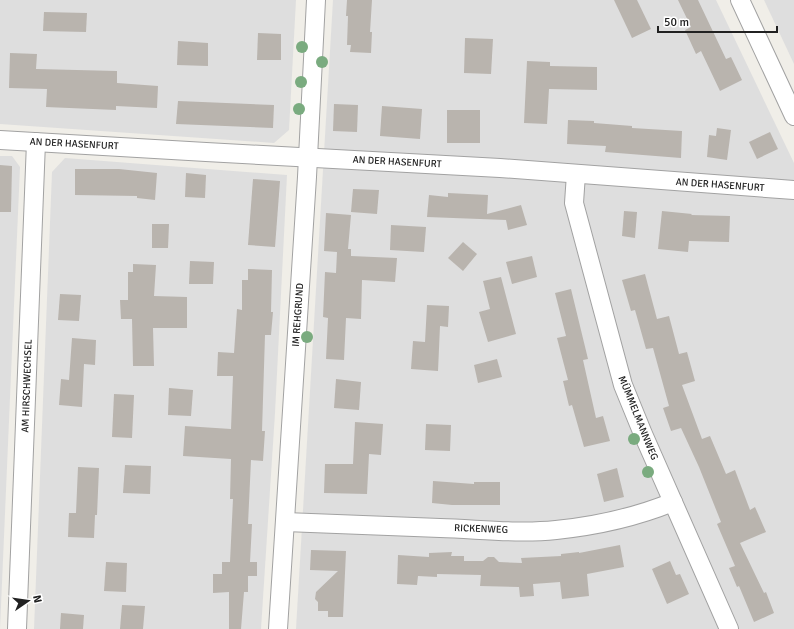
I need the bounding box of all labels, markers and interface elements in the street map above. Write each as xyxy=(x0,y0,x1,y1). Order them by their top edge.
scale bar xyxy=(658,8,777,34)
text: 50 m xyxy=(664,15,689,30)
street label: AN DER HASENFURT xyxy=(29,136,119,152)
street label: AN DER HASENFURT xyxy=(352,154,442,170)
street label: AN DER HASENFURT xyxy=(675,176,765,194)
street label: IM REHGRUND xyxy=(290,283,306,347)
street label: AM HIRSCHWECHSEL xyxy=(19,339,35,433)
street label: MÜMMELMANNWEG xyxy=(616,374,660,462)
street label: RICKENWEG xyxy=(454,522,508,536)
north arrow xyxy=(8,581,48,621)
text: N xyxy=(30,594,44,604)

